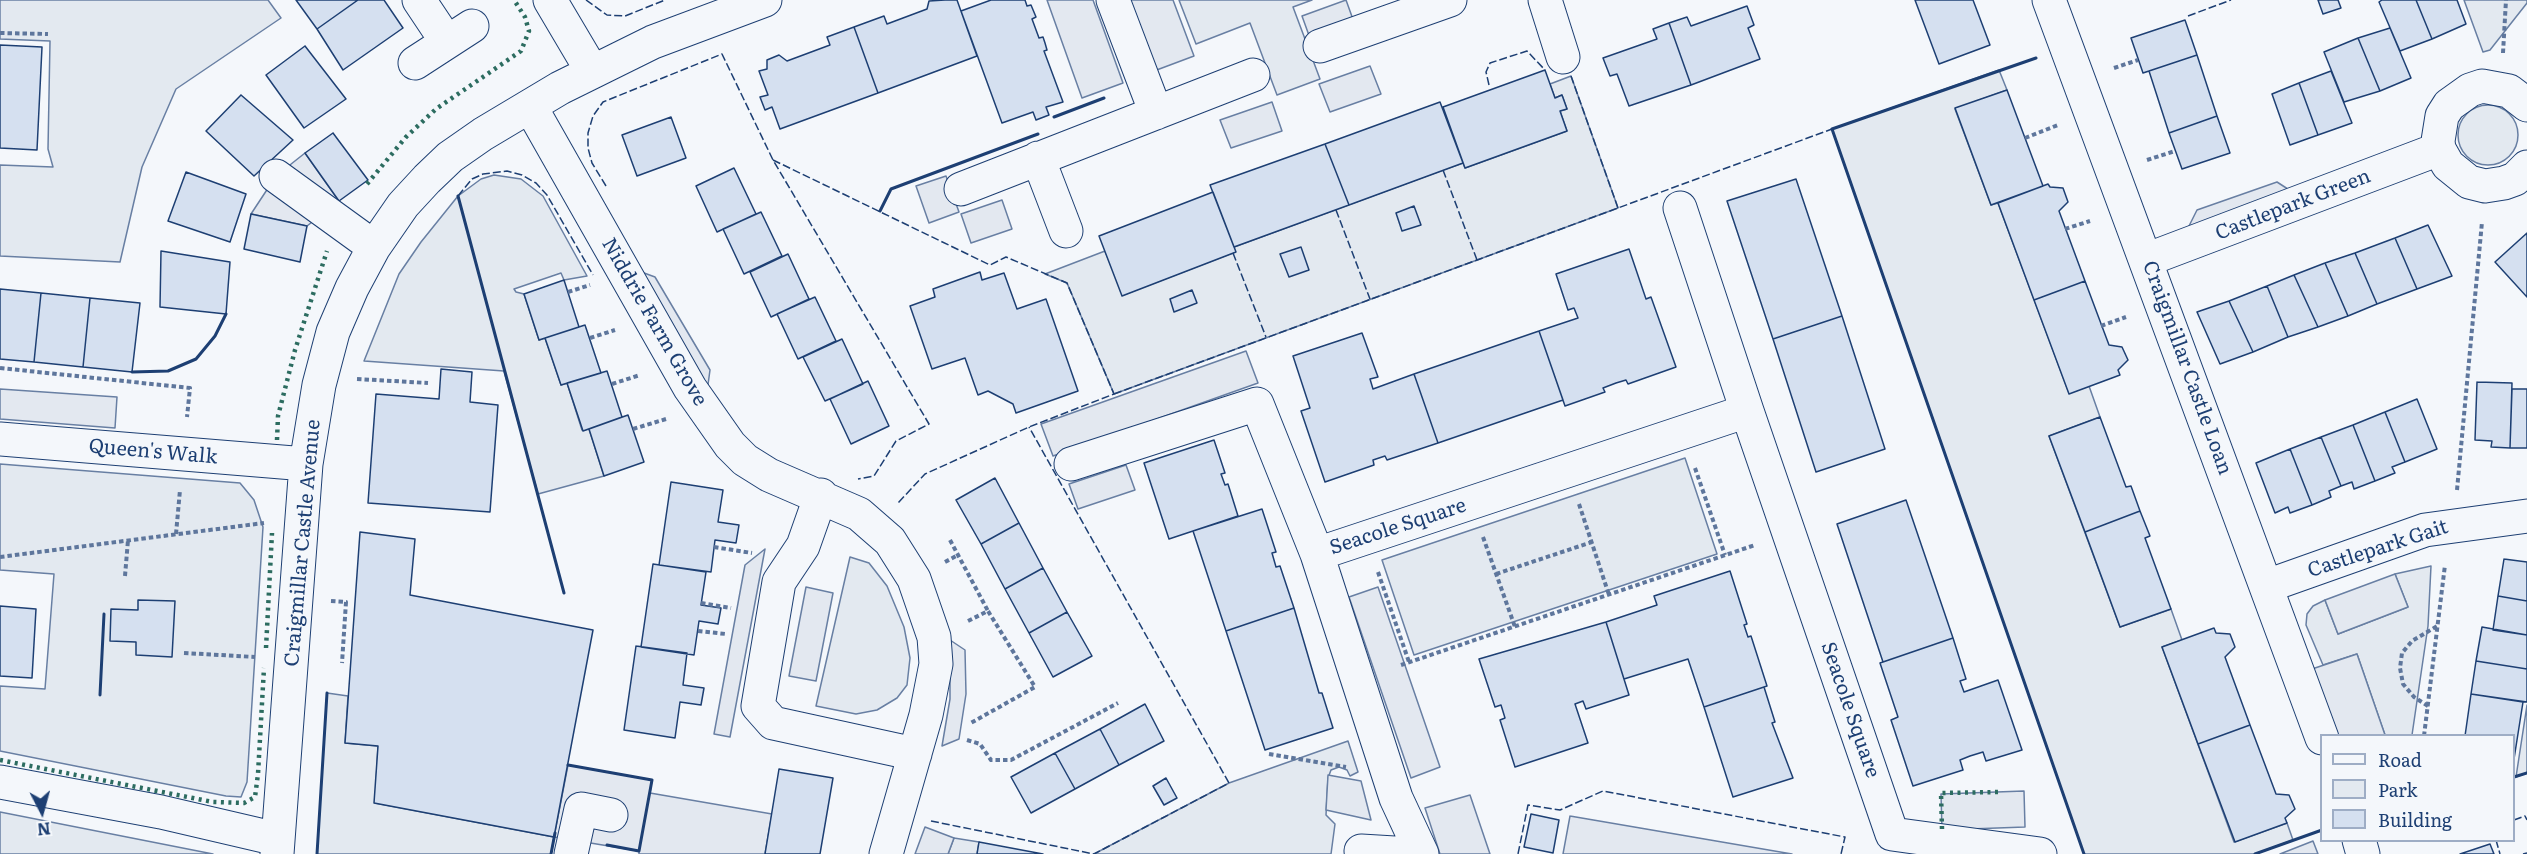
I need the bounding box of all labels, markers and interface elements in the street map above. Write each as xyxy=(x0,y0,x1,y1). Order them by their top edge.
street label: Castlepark Green xyxy=(2212,164,2374,246)
street label: Niddrie Farm Grove xyxy=(596,234,712,410)
street label: Craigmillar Castle Loan xyxy=(2137,258,2237,478)
street label: Craigmillar Castle Avenue xyxy=(280,418,326,668)
street label: Queen's Walk xyxy=(88,434,218,470)
street label: Seacole Square xyxy=(1327,494,1469,560)
street label: Castlepark Gait xyxy=(2305,515,2451,583)
street label: Seacole Square xyxy=(1816,639,1884,781)
legend xyxy=(2320,734,2515,842)
text: Road xyxy=(2378,746,2422,773)
text: Park xyxy=(2378,776,2417,803)
north arrow xyxy=(12,782,72,842)
text: Building xyxy=(2378,806,2452,833)
text: N xyxy=(36,817,52,843)

